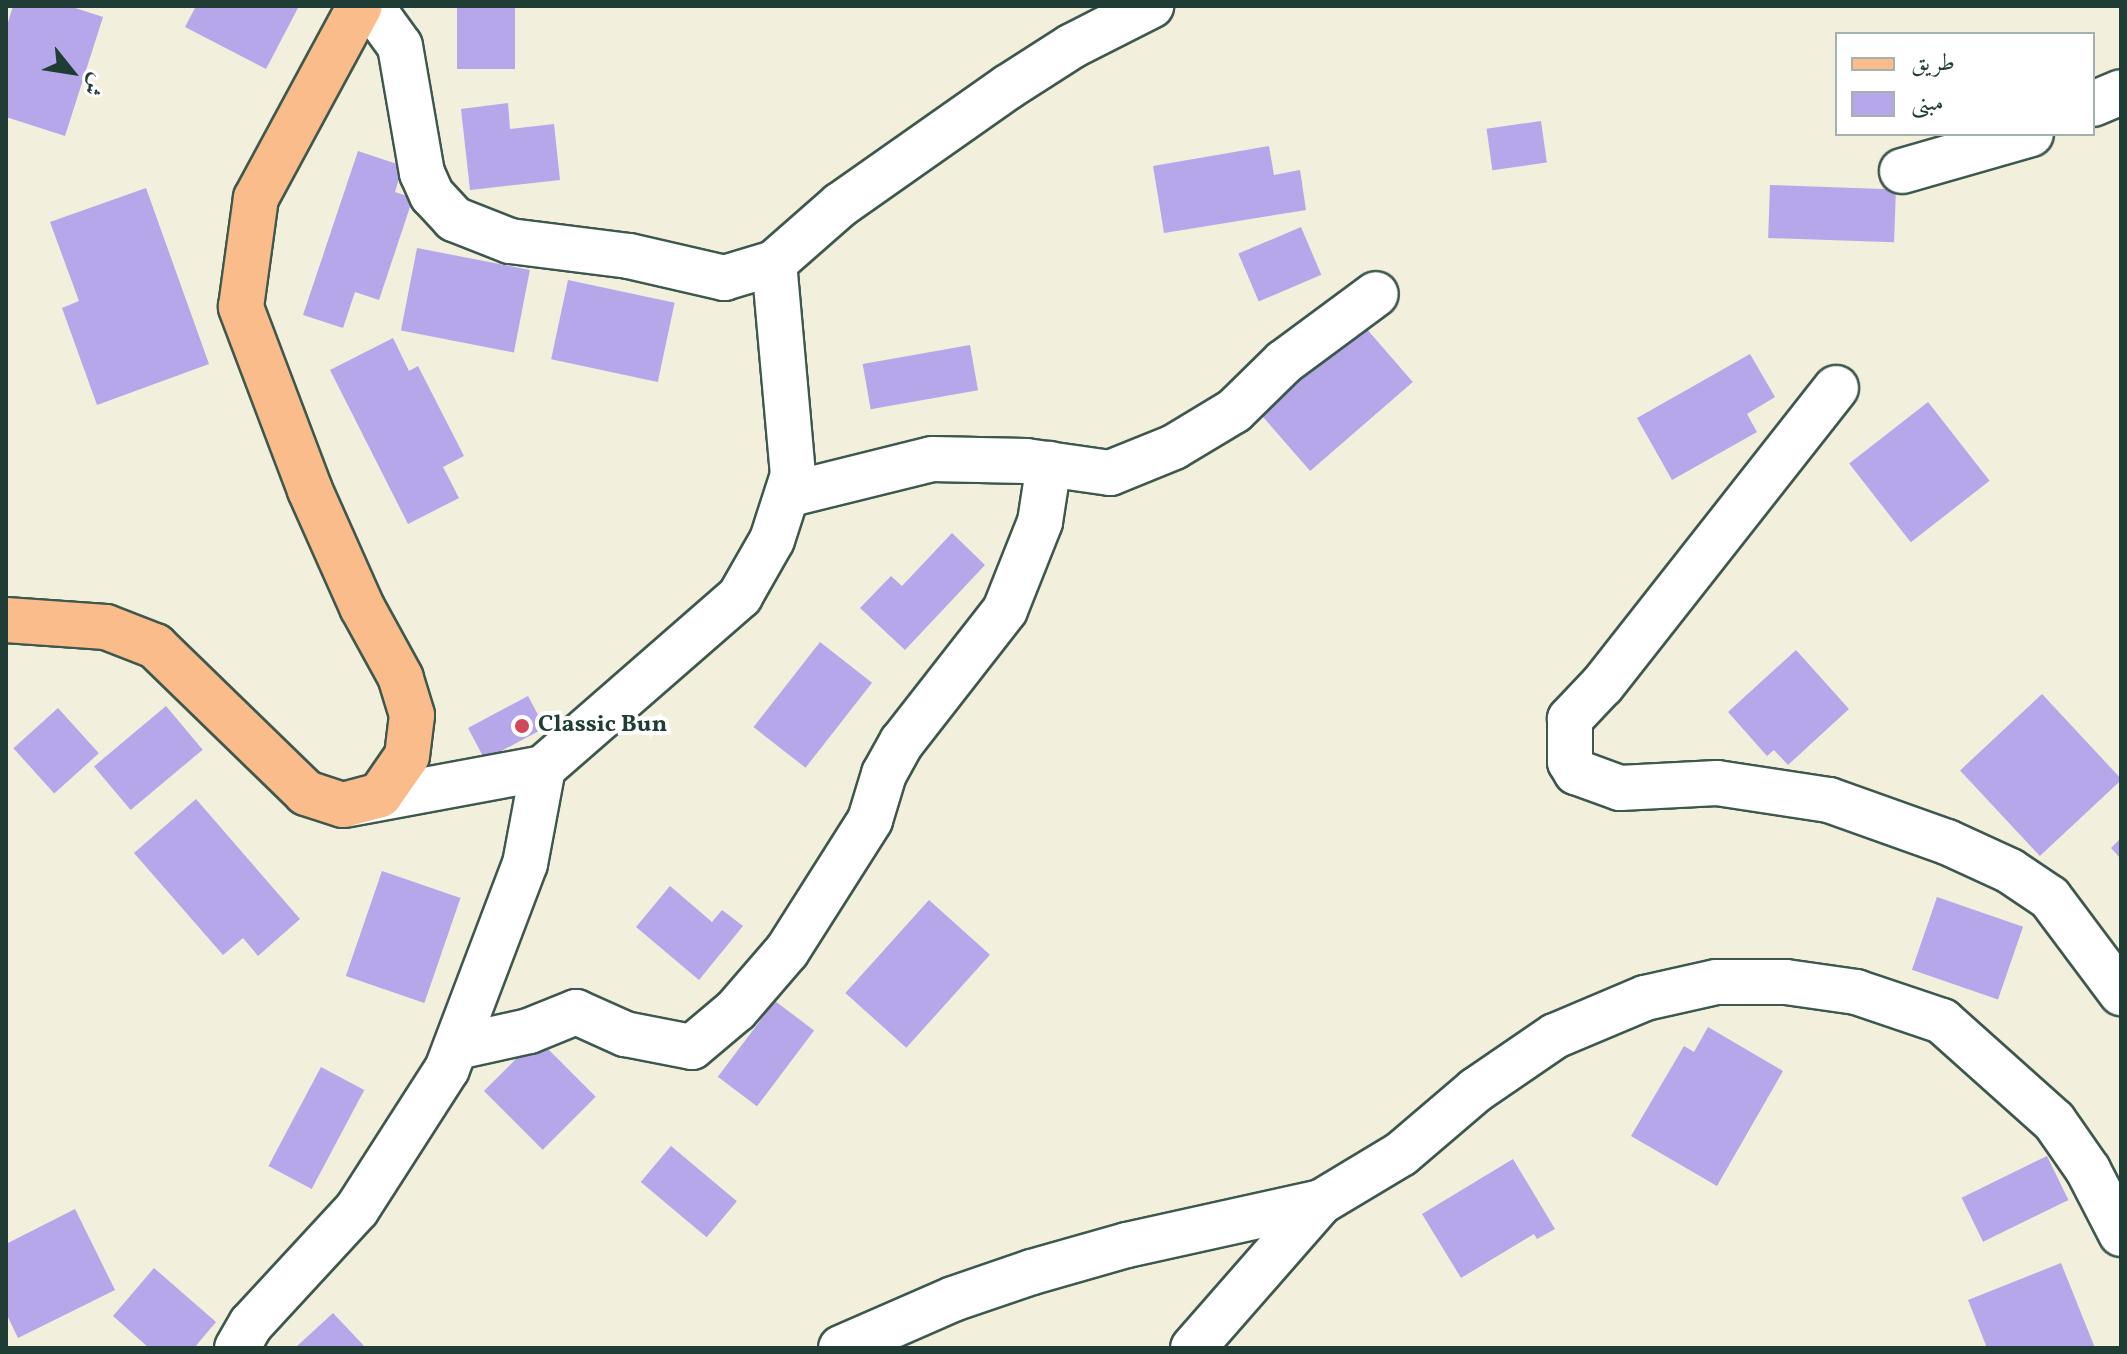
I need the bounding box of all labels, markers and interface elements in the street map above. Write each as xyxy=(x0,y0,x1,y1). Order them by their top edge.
north arrow xyxy=(32,32,112,112)
legend xyxy=(1835,32,2095,136)
text: طريق xyxy=(1911,47,1955,81)
text: ش xyxy=(74,67,112,101)
text: مبنى xyxy=(1911,87,1944,121)
place label: Classic Bun xyxy=(538,712,667,740)
marker: Classic Bun xyxy=(513,717,531,735)

